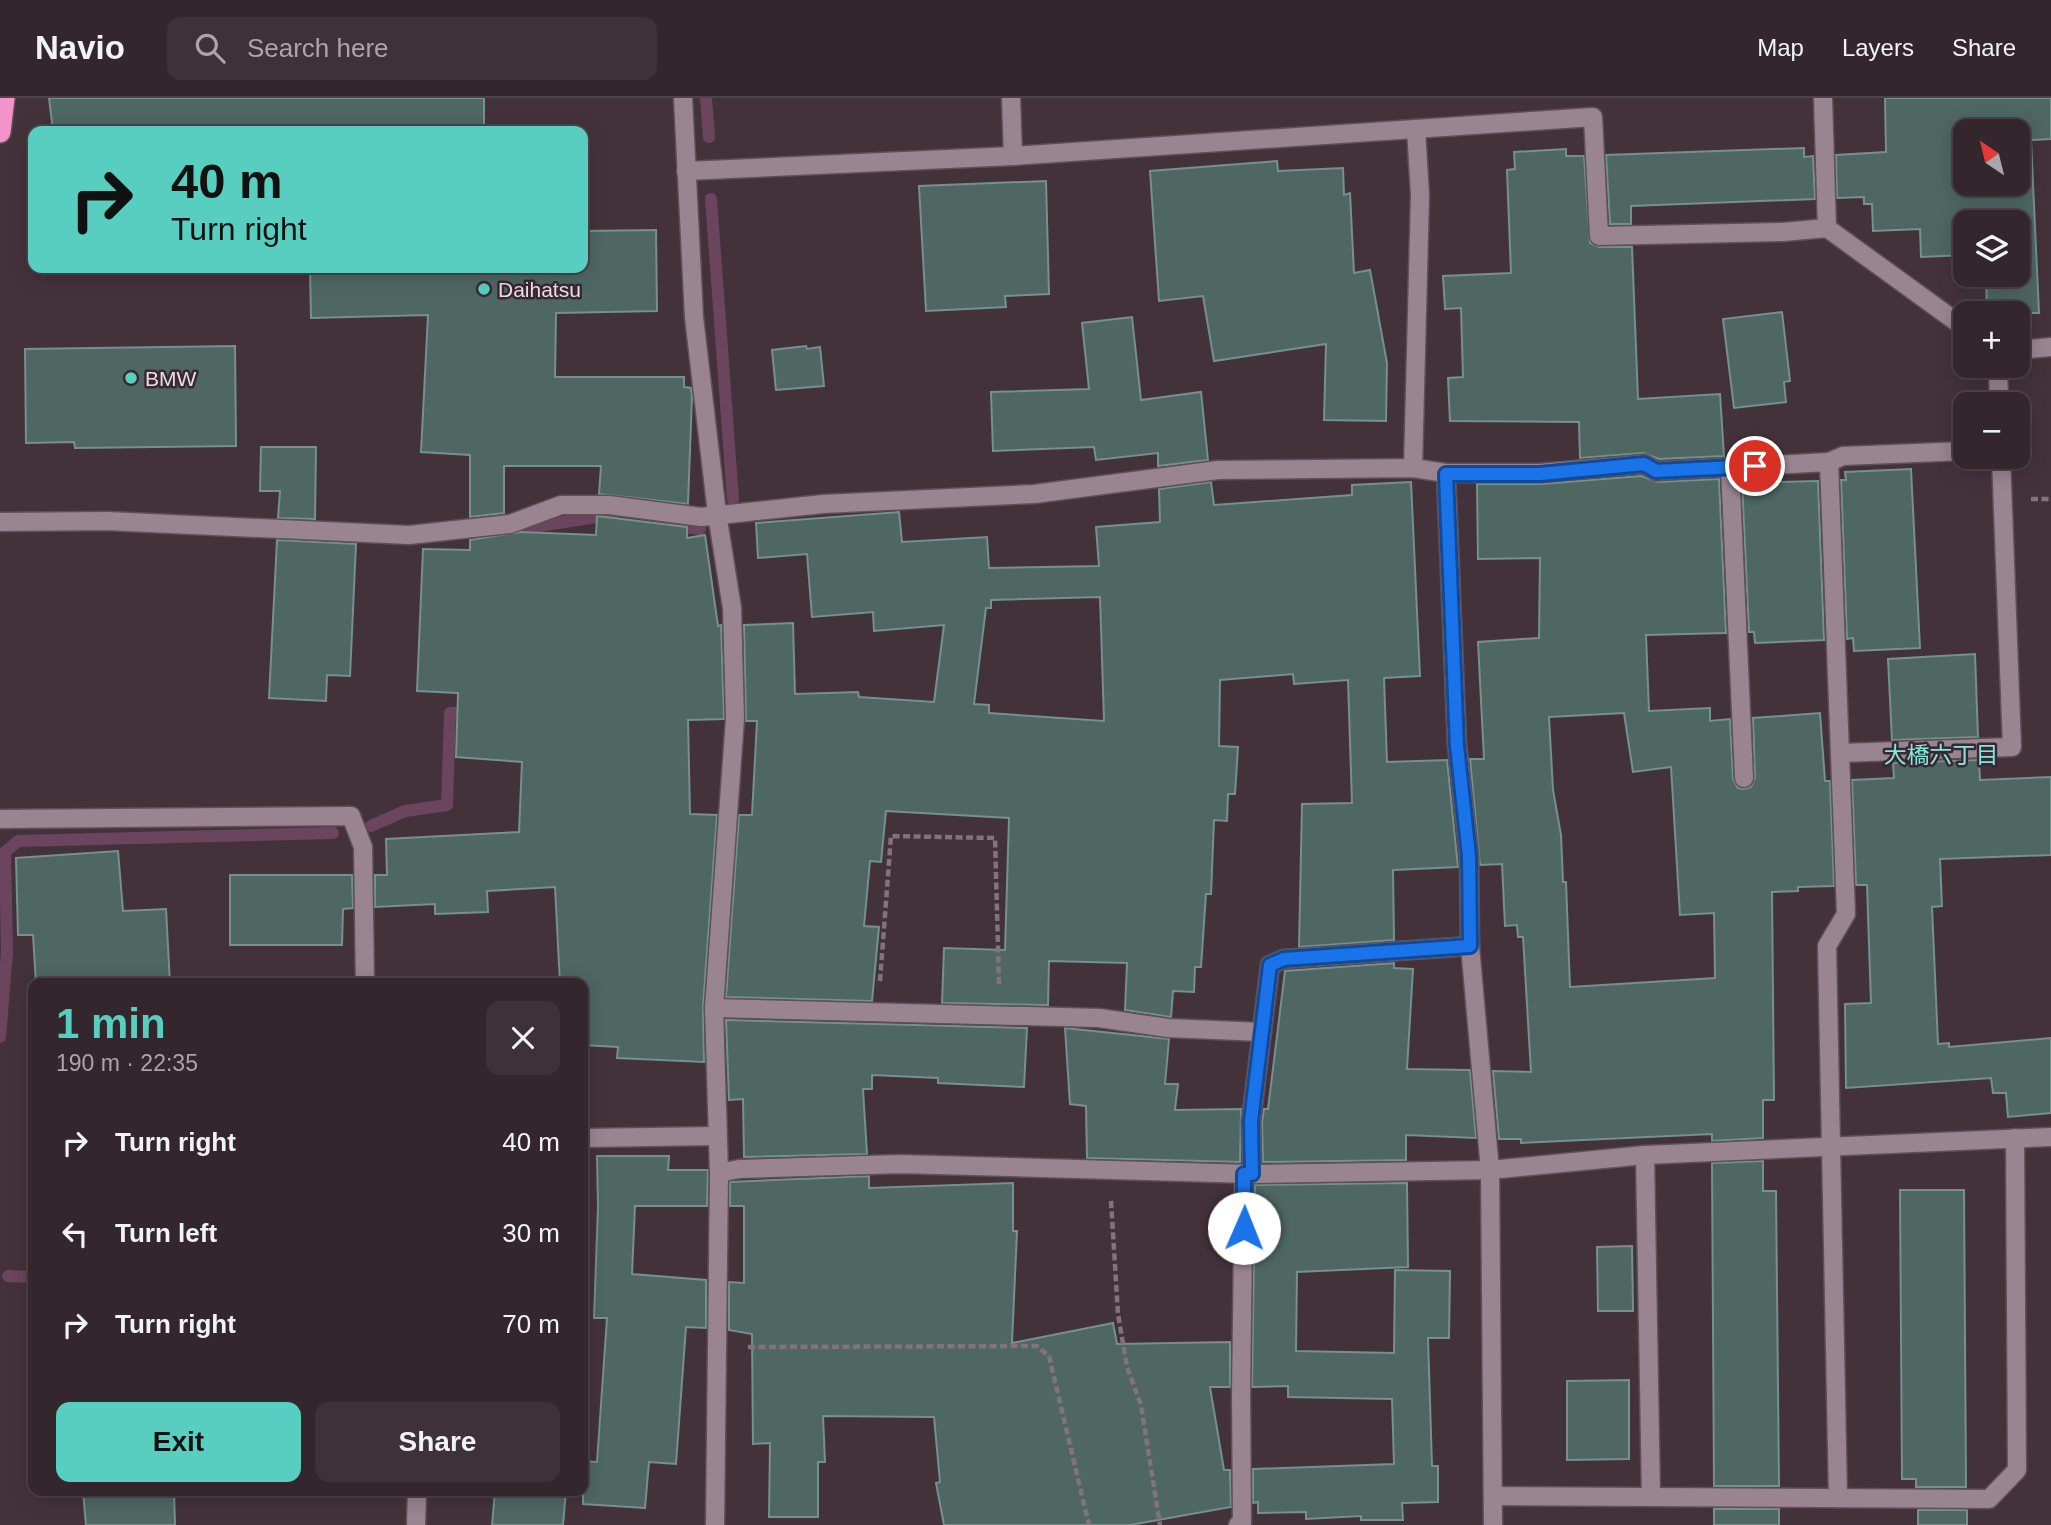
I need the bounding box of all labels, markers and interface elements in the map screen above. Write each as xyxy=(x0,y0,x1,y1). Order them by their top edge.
search box xyxy=(167,17,657,80)
text: Navio xyxy=(35,29,125,66)
icon: search xyxy=(191,29,229,67)
text: Search here xyxy=(247,33,389,63)
text: Map xyxy=(1757,34,1804,61)
text: Layers xyxy=(1842,34,1914,61)
text: Share xyxy=(1952,34,2016,61)
north arrow xyxy=(1953,119,2030,196)
map controls xyxy=(1953,119,2030,469)
icon: right xyxy=(56,154,147,245)
text: 40 m xyxy=(171,154,283,208)
button: layers xyxy=(1953,210,2030,287)
text: Turn right xyxy=(171,211,307,247)
place label: Daihatsu xyxy=(498,278,581,301)
marker: Daihatsu xyxy=(476,281,492,297)
button: + xyxy=(1953,301,2030,378)
place label: BMW xyxy=(145,367,197,390)
marker: BMW xyxy=(123,370,139,386)
button: − xyxy=(1953,392,2030,469)
pin xyxy=(1725,436,1785,496)
icon: arrive xyxy=(1736,447,1774,485)
district label: 大橋六丁目 xyxy=(1884,742,1999,768)
text: 1 min xyxy=(56,1000,166,1047)
button: close xyxy=(486,1001,560,1075)
text: 190 m · 22:35 xyxy=(56,1050,198,1076)
icon: right xyxy=(56,1124,94,1162)
text: Turn right xyxy=(115,1127,236,1157)
text: 40 m xyxy=(502,1127,560,1157)
position arrow xyxy=(1207,1191,1281,1265)
icon: left xyxy=(56,1215,94,1253)
text: Turn left xyxy=(115,1218,217,1248)
text: 30 m xyxy=(502,1218,560,1248)
icon: right xyxy=(56,1306,94,1344)
text: Turn right xyxy=(115,1309,236,1339)
text: 70 m xyxy=(502,1309,560,1339)
button: Exit xyxy=(56,1402,301,1482)
button: Share xyxy=(315,1402,560,1482)

